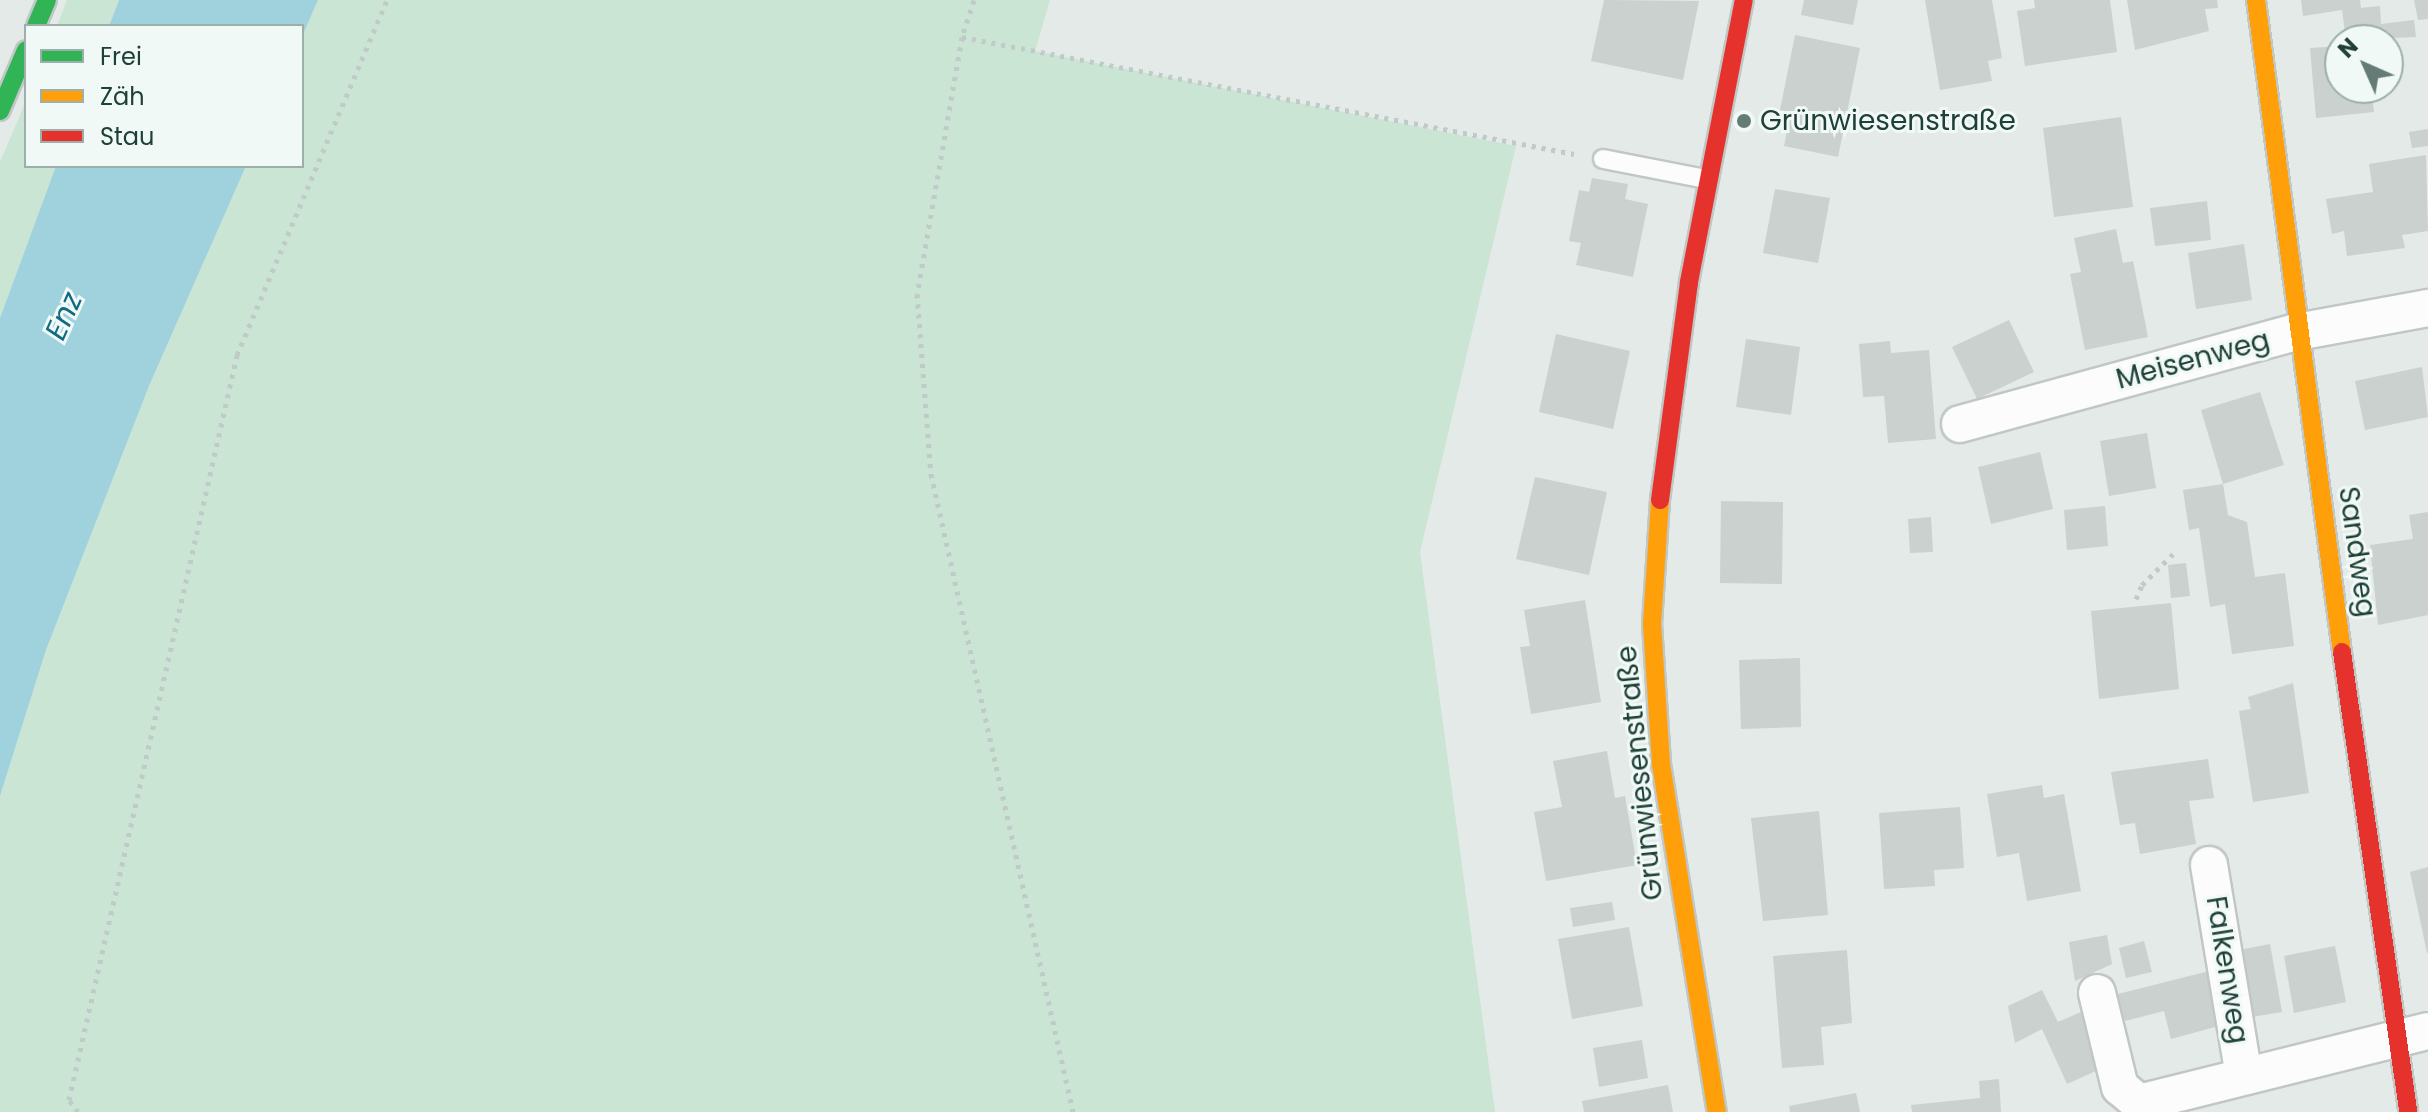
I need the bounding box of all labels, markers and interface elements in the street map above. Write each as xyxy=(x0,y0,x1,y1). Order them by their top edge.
legend xyxy=(24,24,304,168)
north arrow xyxy=(2324,24,2404,104)
text: N xyxy=(2331,31,2365,65)
text: Frei xyxy=(100,40,142,73)
text: Zäh xyxy=(100,80,145,113)
place label: Grünwiesenstraße xyxy=(1760,104,2016,138)
marker: Grünwiesenstraße xyxy=(1735,112,1753,130)
text: Stau xyxy=(100,120,154,153)
water label: Enz xyxy=(38,287,90,345)
street label: Meisenweg xyxy=(2113,323,2273,397)
street label: Sandweg xyxy=(2331,485,2383,619)
street label: Grünwiesenstraße xyxy=(1610,644,1670,902)
street label: Falkenweg xyxy=(2199,894,2255,1046)

